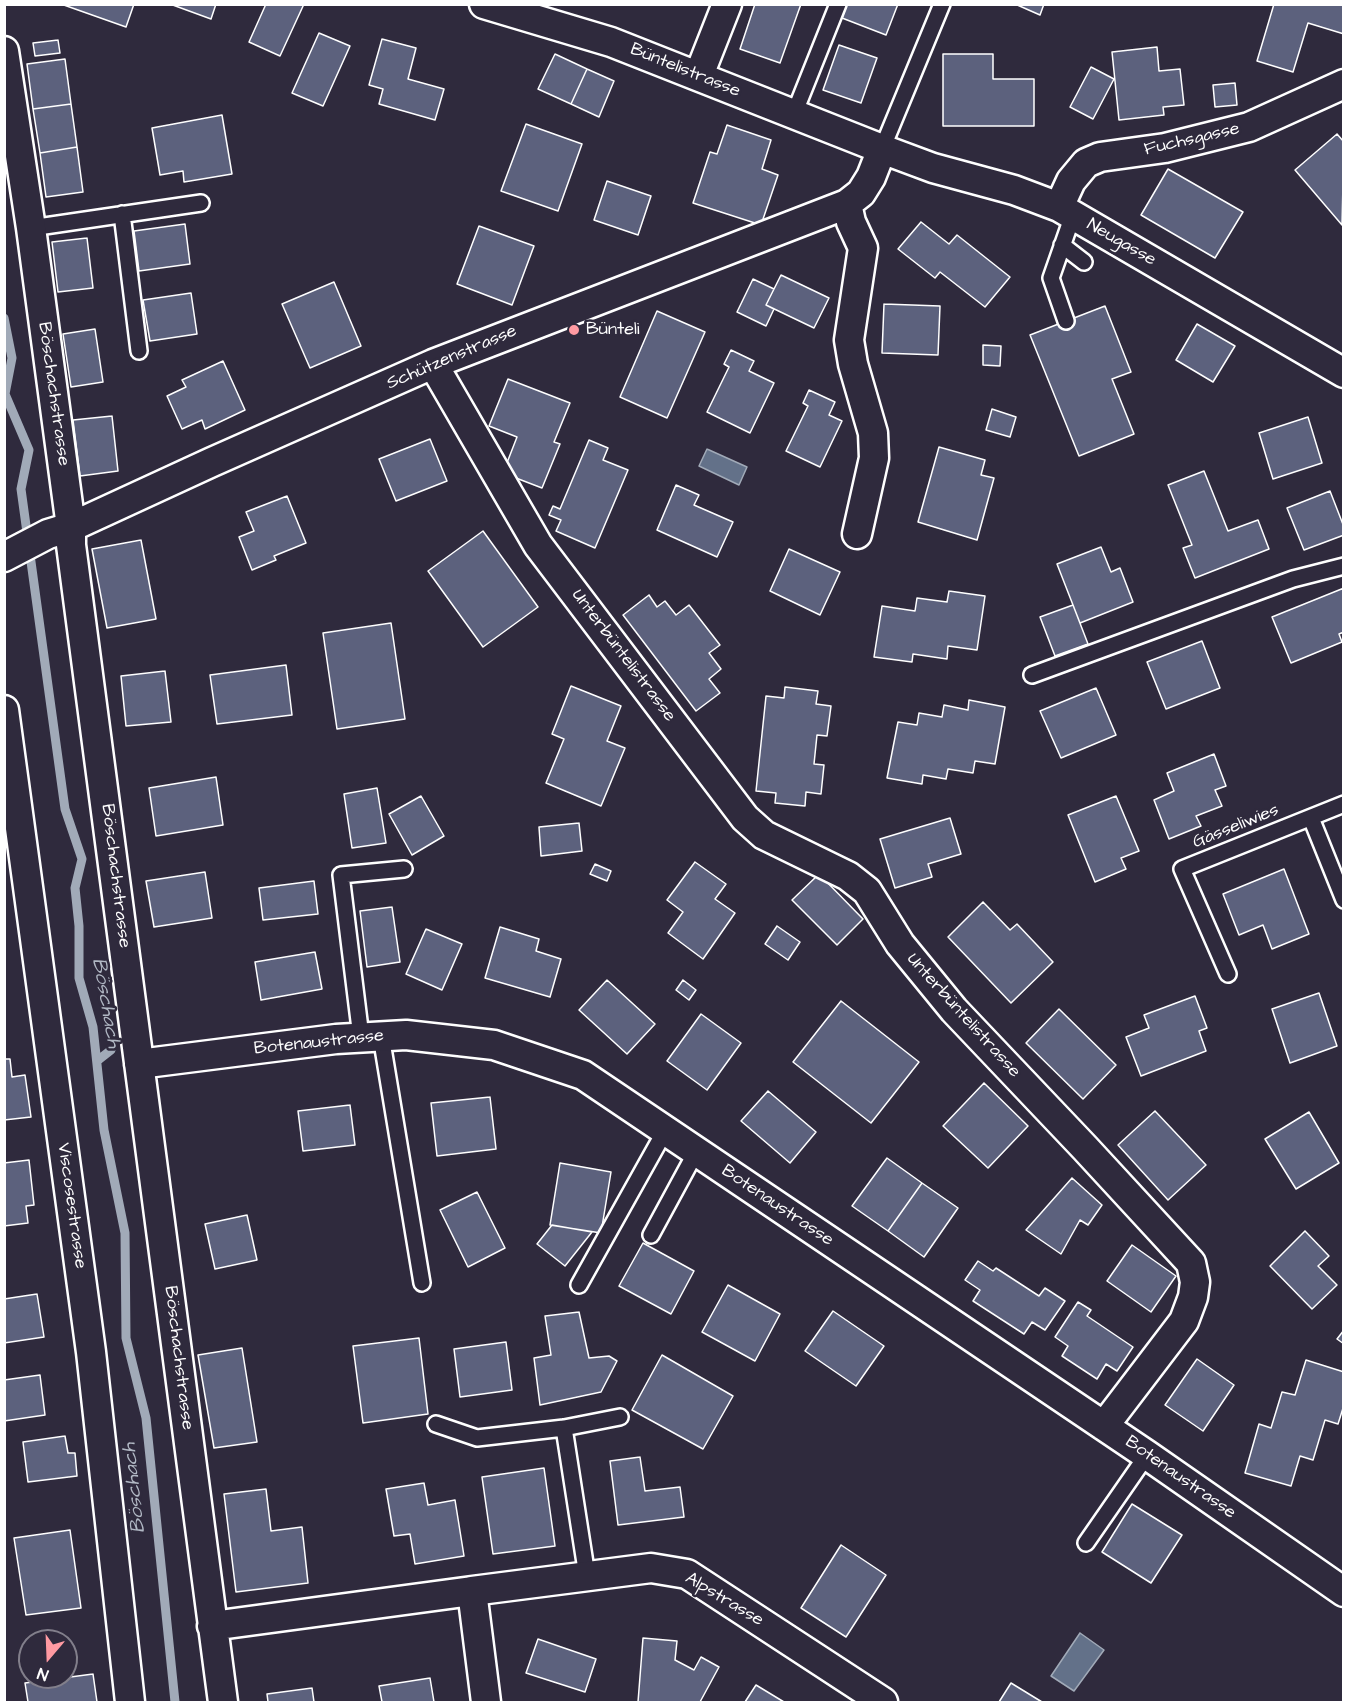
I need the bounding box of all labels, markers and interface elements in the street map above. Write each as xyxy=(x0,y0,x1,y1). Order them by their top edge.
street label: Büntelistrasse xyxy=(627,39,743,103)
street label: Fuchsgasse xyxy=(1142,119,1242,161)
street label: Neugasse xyxy=(1083,215,1159,271)
place label: Bünteli xyxy=(586,319,640,341)
street label: Böschachstrasse xyxy=(32,321,74,467)
street label: Schützenstrasse xyxy=(384,321,520,395)
marker: Bünteli xyxy=(567,323,581,337)
street label: Unterbüntelistrasse xyxy=(566,586,680,726)
street label: Gässeliwies xyxy=(1190,800,1282,854)
street label: Böschachstrasse xyxy=(95,803,135,949)
street label: Unterbüntelistrasse xyxy=(901,949,1025,1083)
water label: Böschach xyxy=(85,956,125,1050)
street label: Botenaustrasse xyxy=(253,1025,385,1061)
street label: Viscosestrasse xyxy=(51,1142,91,1270)
street label: Botenaustrasse xyxy=(717,1161,837,1251)
street label: Böschachstrasse xyxy=(158,1285,198,1431)
street label: Botenaustrasse xyxy=(1120,1432,1240,1524)
water label: Böschach xyxy=(118,1442,152,1534)
street label: Alpstrasse xyxy=(681,1568,767,1632)
north arrow xyxy=(18,1629,78,1689)
text: N xyxy=(34,1662,51,1686)

